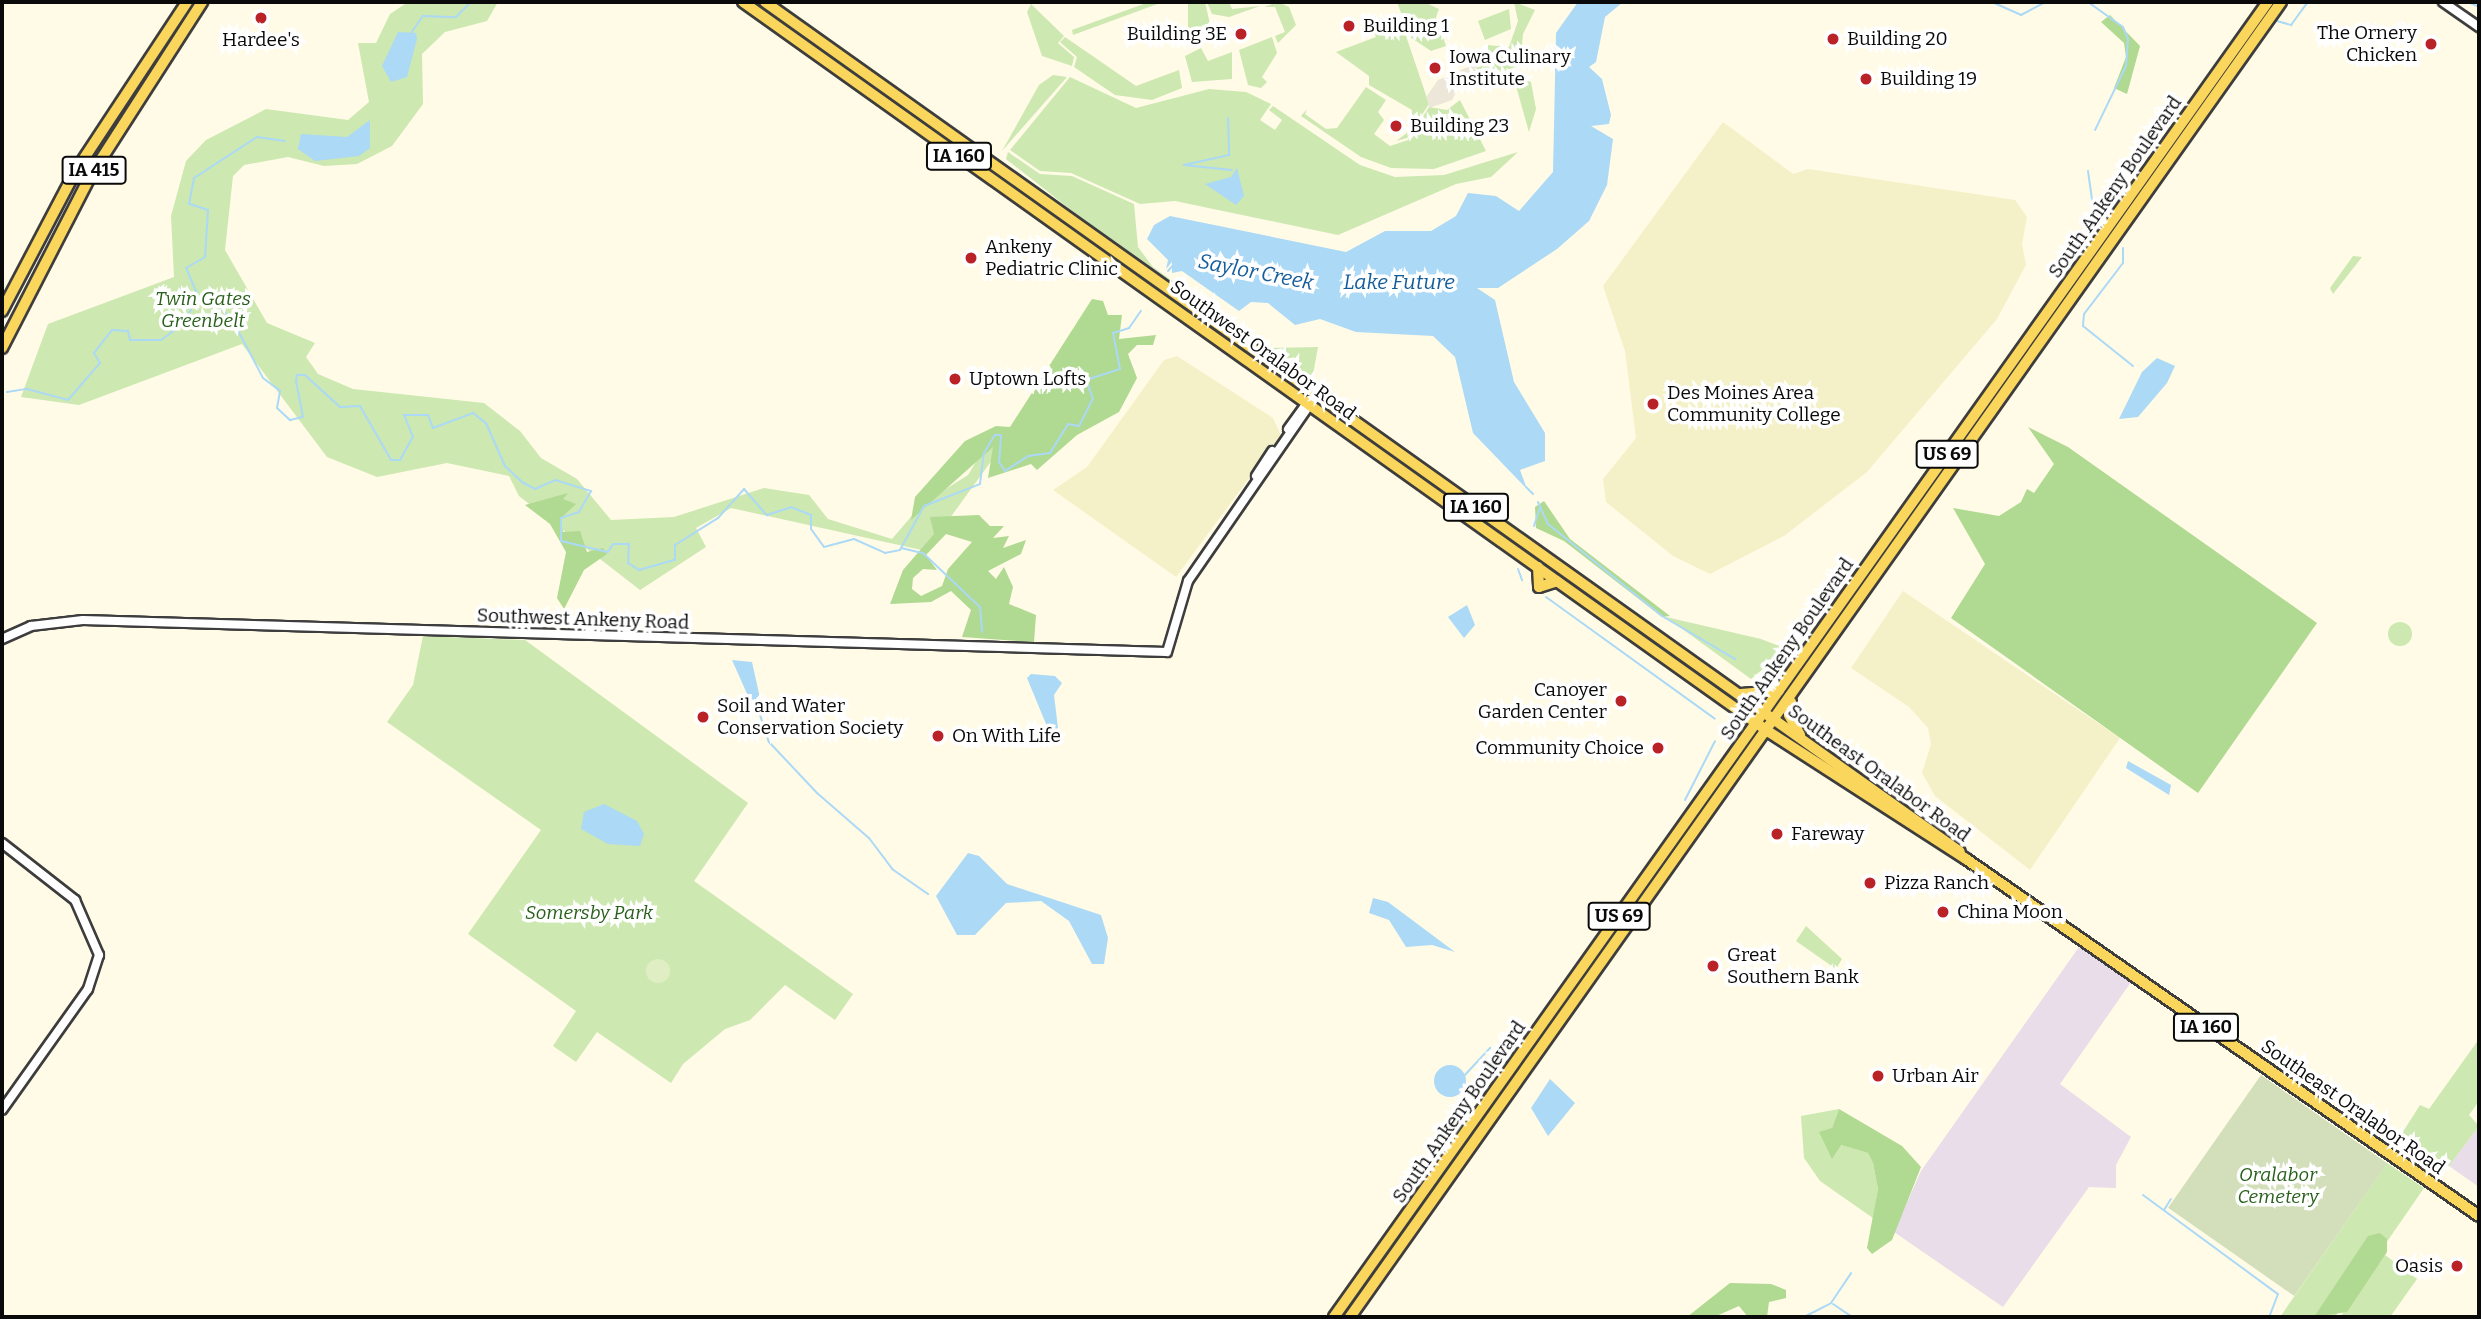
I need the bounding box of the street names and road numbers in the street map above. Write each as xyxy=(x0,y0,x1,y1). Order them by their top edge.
street label: South Ankeny Boulevard xyxy=(2044,92,2186,282)
road number: IA 160 xyxy=(926,141,992,170)
road number: IA 415 xyxy=(61,155,127,184)
street label: Southwest Oralabor Road xyxy=(1166,275,1360,425)
road number: US 69 xyxy=(1916,440,1979,468)
road number: IA 160 xyxy=(1443,492,1509,522)
street label: South Ankeny Boulevard xyxy=(1716,554,1858,744)
street label: Southwest Ankeny Road xyxy=(476,604,690,634)
street label: Southeast Oralabor Road xyxy=(1784,699,1974,847)
road number: US 69 xyxy=(1588,902,1650,931)
road number: IA 160 xyxy=(2173,1012,2239,1042)
street label: South Ankeny Boulevard xyxy=(1388,1017,1530,1207)
street label: Southeast Oralabor Road xyxy=(2257,1035,2449,1179)

